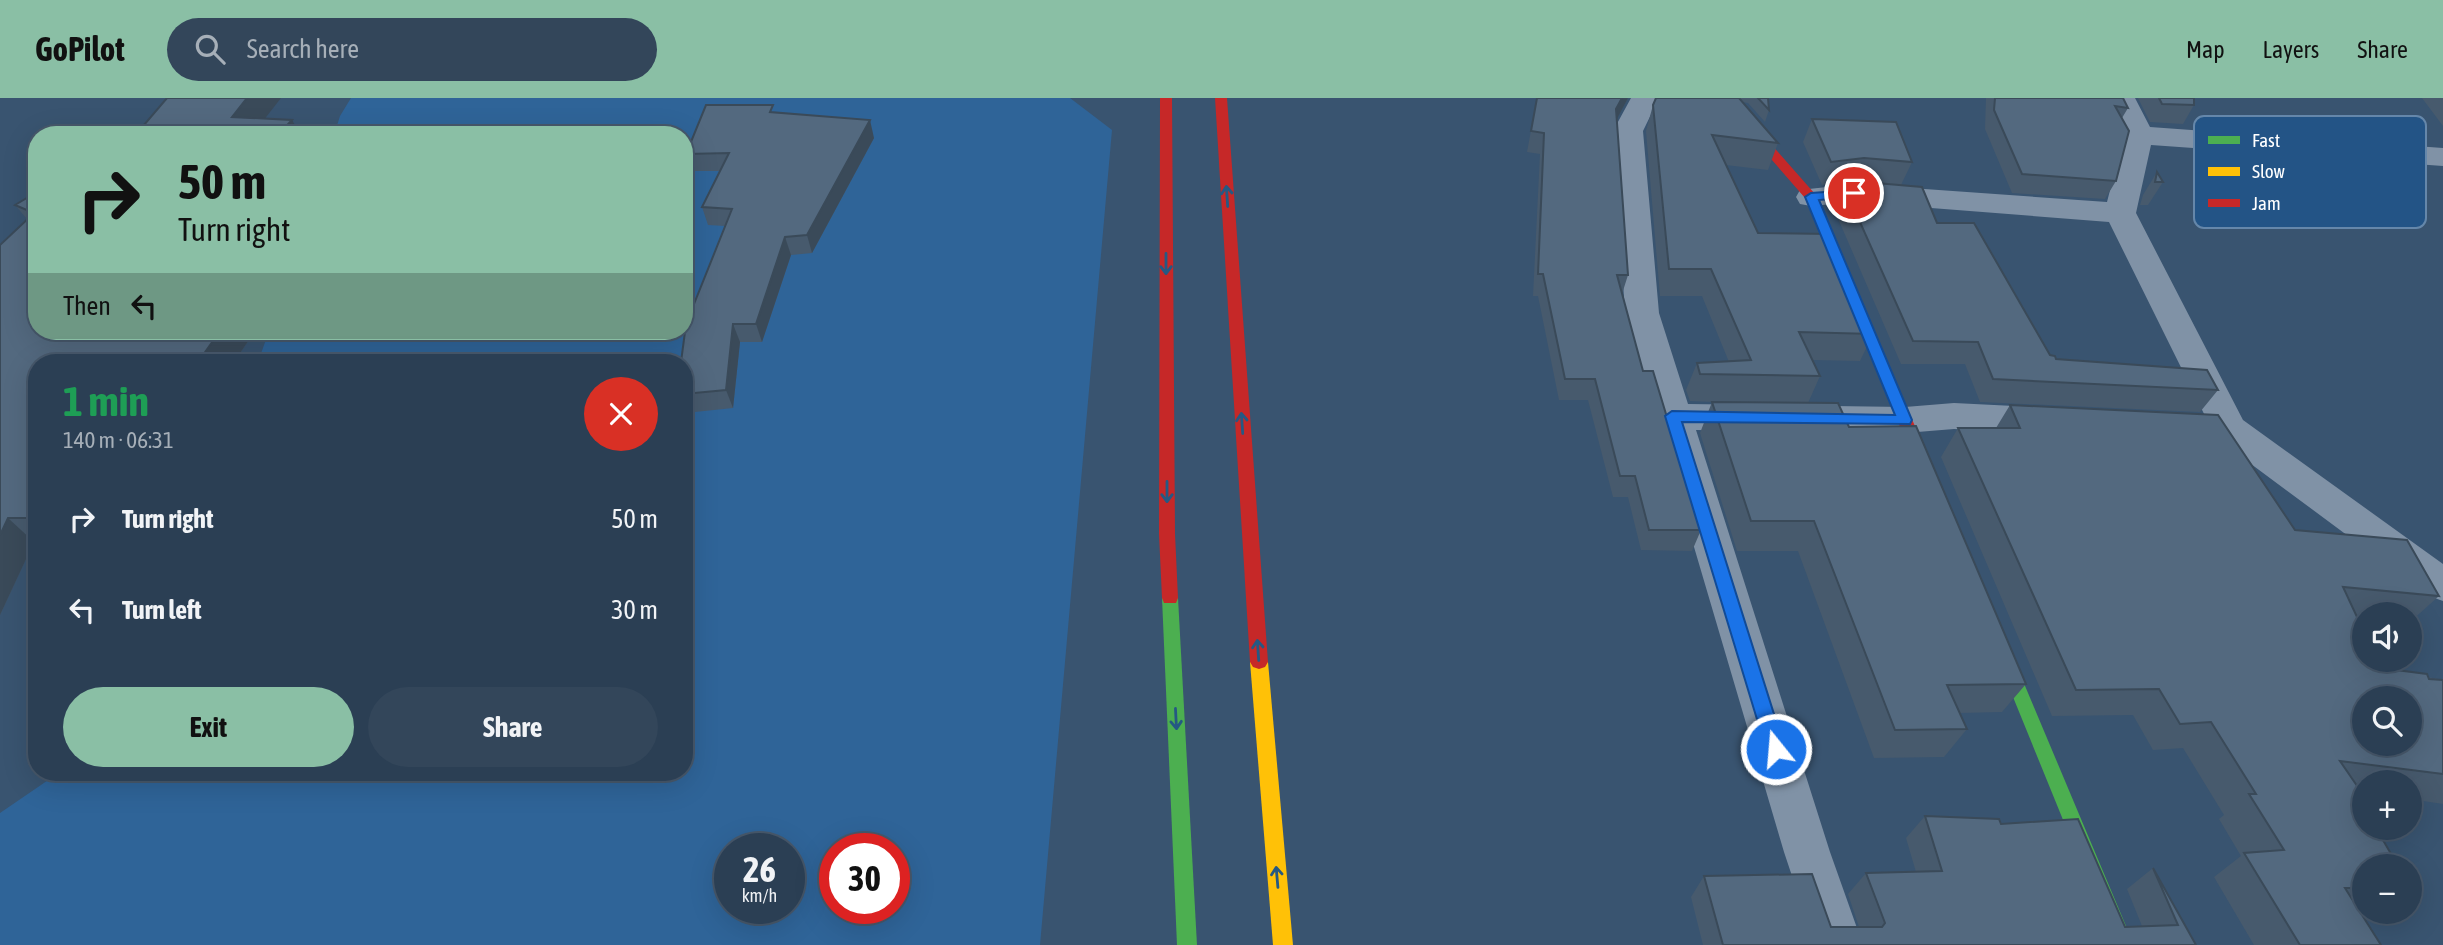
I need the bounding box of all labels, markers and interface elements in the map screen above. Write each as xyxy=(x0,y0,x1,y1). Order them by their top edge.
search box xyxy=(167,18,657,81)
text: GoPilot xyxy=(35,30,125,68)
icon: search xyxy=(191,30,229,68)
text: Search here xyxy=(247,34,359,64)
text: Map xyxy=(2186,36,2225,63)
text: Layers xyxy=(2263,36,2319,63)
text: Share xyxy=(2357,36,2408,63)
legend xyxy=(2194,116,2426,228)
text: Fast xyxy=(2252,129,2280,151)
text: 50 m xyxy=(178,153,266,209)
icon: right xyxy=(63,154,154,245)
text: Slow xyxy=(2252,160,2286,182)
pin xyxy=(1824,163,1884,223)
icon: arrive xyxy=(1835,174,1873,212)
one-way arrow xyxy=(1220,185,1233,208)
text: Jam xyxy=(2252,192,2281,214)
text: Turn right xyxy=(178,211,291,248)
one-way arrow xyxy=(1159,252,1173,275)
icon: left xyxy=(125,287,163,325)
text: Then xyxy=(63,291,111,321)
text: 1 min xyxy=(63,377,149,425)
button: close xyxy=(584,377,658,451)
one-way arrow xyxy=(1235,412,1248,435)
text: 140 m · 06:31 xyxy=(63,427,174,453)
one-way arrow xyxy=(1160,480,1174,503)
icon: right xyxy=(63,500,101,538)
text: Turn right xyxy=(122,504,213,534)
text: 50 m xyxy=(611,504,658,534)
icon: left xyxy=(63,591,101,629)
text: Turn left xyxy=(122,595,202,625)
text: 30 m xyxy=(611,595,658,625)
map controls xyxy=(2352,602,2422,924)
button: sound xyxy=(2352,602,2422,672)
one-way arrow xyxy=(1251,640,1264,662)
button: search xyxy=(2352,686,2422,756)
button: Exit xyxy=(63,687,354,767)
button: Share xyxy=(368,687,658,767)
one-way arrow xyxy=(1169,707,1182,730)
position arrow xyxy=(1739,712,1813,786)
button: + xyxy=(2352,770,2422,840)
speed limit sign: 30 xyxy=(819,833,910,924)
text: 26 xyxy=(743,849,776,889)
button: − xyxy=(2352,854,2422,924)
one-way arrow xyxy=(1270,866,1283,889)
text: km/h xyxy=(742,885,777,906)

